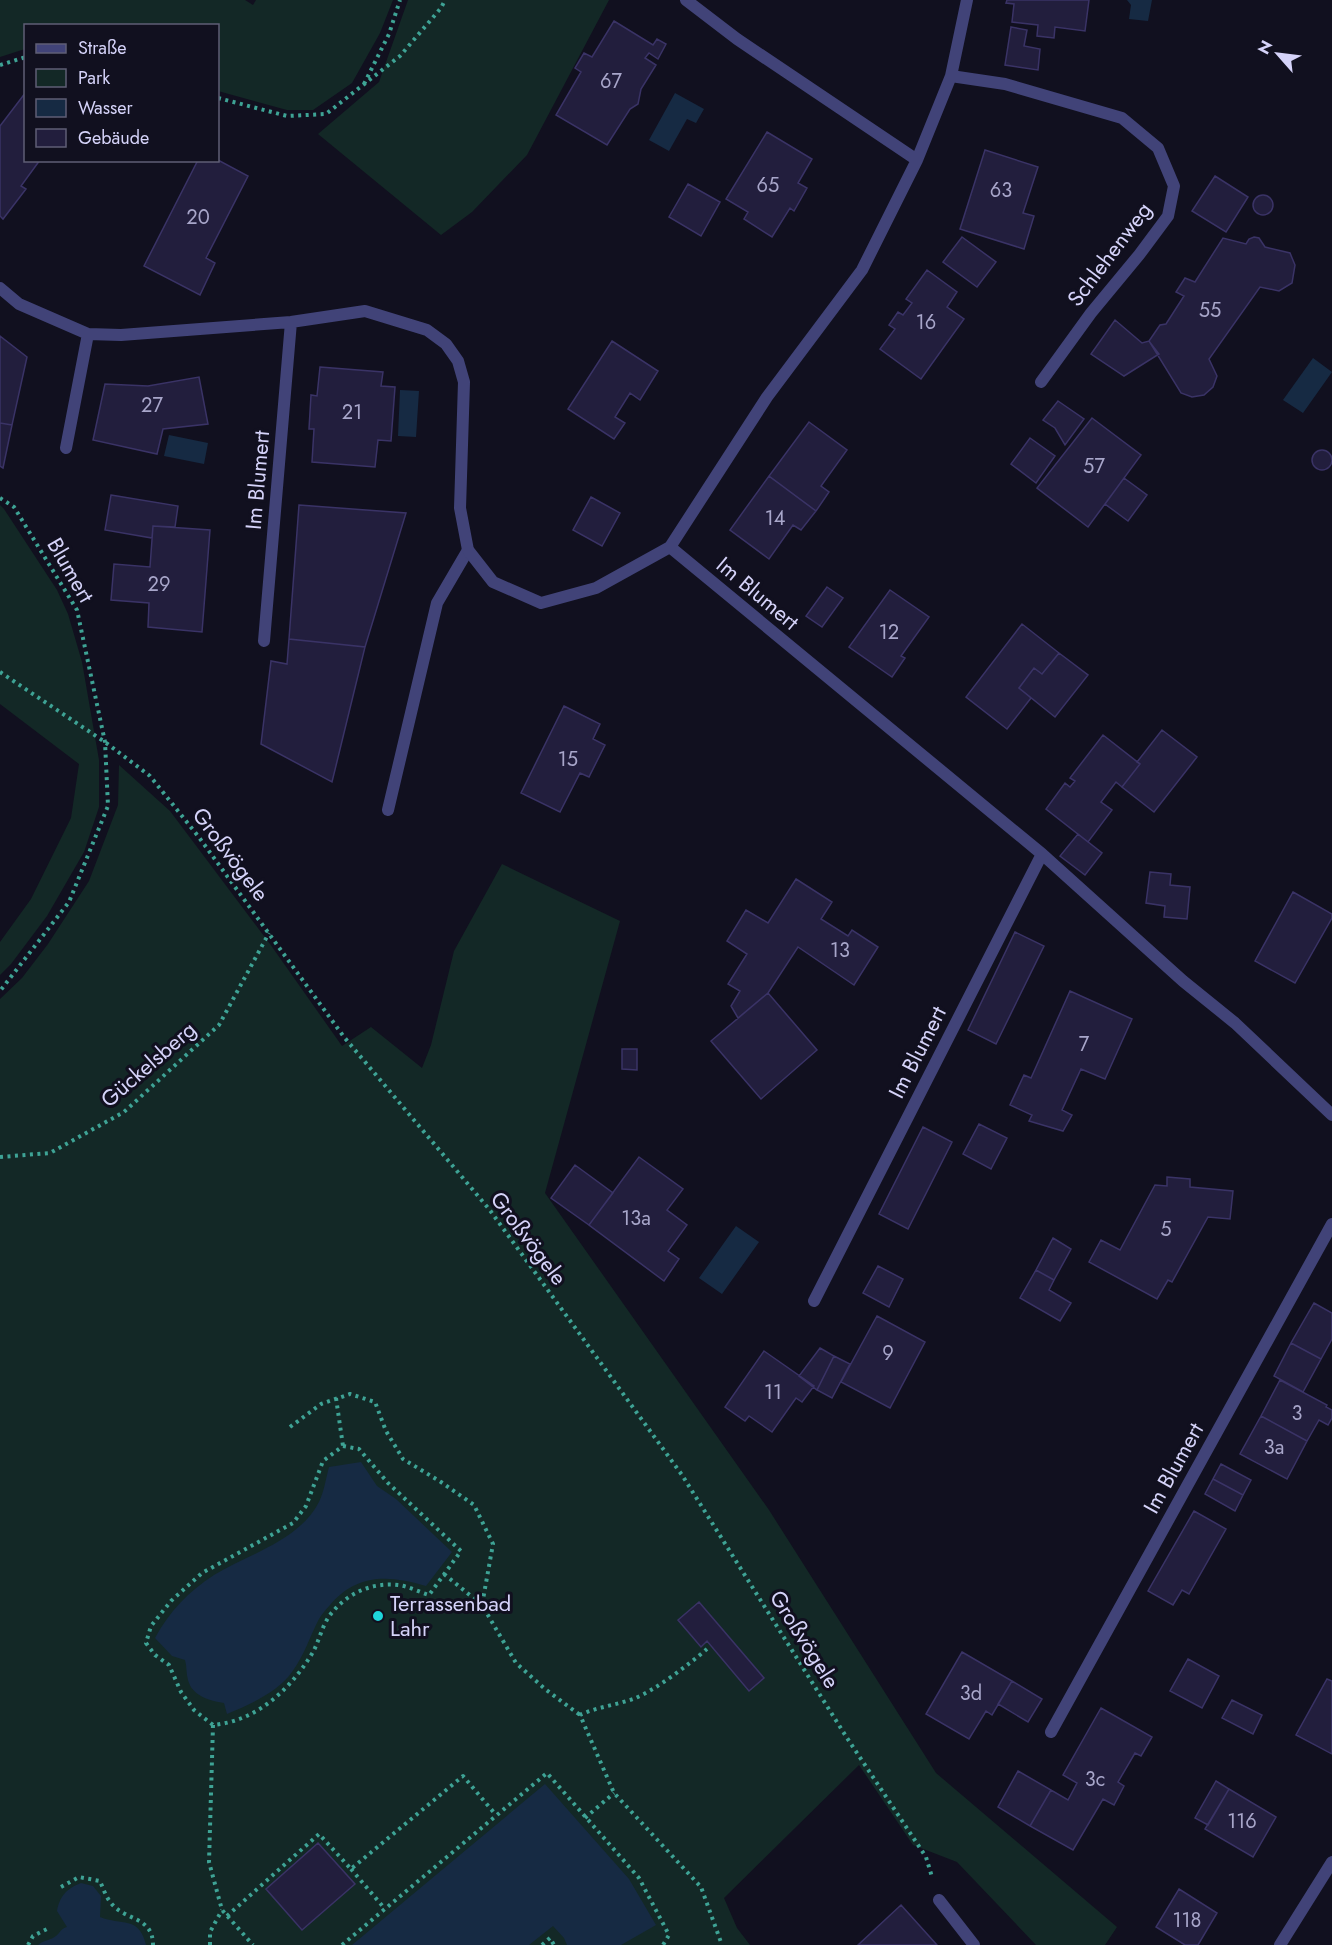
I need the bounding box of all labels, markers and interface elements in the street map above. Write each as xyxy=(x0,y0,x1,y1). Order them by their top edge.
legend xyxy=(24,24,219,162)
north arrow xyxy=(1248,24,1308,84)
text: Straße xyxy=(78,35,126,61)
text: N xyxy=(1252,36,1278,58)
text: Park xyxy=(78,65,110,91)
house number: 67 xyxy=(600,67,623,96)
text: Wasser xyxy=(78,95,133,121)
text: Gebäude xyxy=(78,125,149,151)
house number: 65 xyxy=(757,171,779,200)
house number: 63 xyxy=(990,176,1012,205)
street label: Schlehenweg xyxy=(1059,195,1159,313)
house number: 20 xyxy=(186,203,210,232)
house number: 55 xyxy=(1199,296,1221,325)
house number: 16 xyxy=(916,308,936,337)
house number: 27 xyxy=(141,391,163,420)
house number: 21 xyxy=(342,398,362,427)
street label: Im Blumert xyxy=(237,428,277,531)
house number: 57 xyxy=(1083,452,1105,481)
house number: 14 xyxy=(765,504,786,533)
street label: Blumert xyxy=(40,532,103,609)
street label: Im Blumert xyxy=(710,549,807,638)
house number: 29 xyxy=(148,570,170,599)
house number: 12 xyxy=(879,618,899,647)
house number: 15 xyxy=(558,745,578,774)
street label: Großvögele xyxy=(185,800,277,908)
house number: 13 xyxy=(830,936,850,965)
street label: Im Blumert xyxy=(880,1000,954,1104)
street label: Gückelsberg xyxy=(93,1013,203,1115)
house number: 7 xyxy=(1079,1030,1090,1059)
street label: Großvögele xyxy=(483,1184,575,1292)
house number: 13a xyxy=(621,1204,651,1233)
house number: 5 xyxy=(1160,1215,1172,1244)
house number: 9 xyxy=(882,1339,894,1368)
house number: 11 xyxy=(764,1378,782,1407)
house number: 3 xyxy=(1292,1399,1303,1428)
street label: Im Blumert xyxy=(1135,1416,1211,1519)
house number: 3a xyxy=(1264,1433,1284,1462)
street label: Großvögele xyxy=(762,1584,848,1694)
place label: Terrassenbad Lahr xyxy=(390,1587,511,1644)
marker: Terrassenbad Lahr xyxy=(371,1609,385,1623)
house number: 3d xyxy=(960,1679,982,1708)
house number: 3c xyxy=(1085,1765,1105,1794)
house number: 116 xyxy=(1227,1807,1257,1836)
house number: 118 xyxy=(1173,1906,1201,1935)

